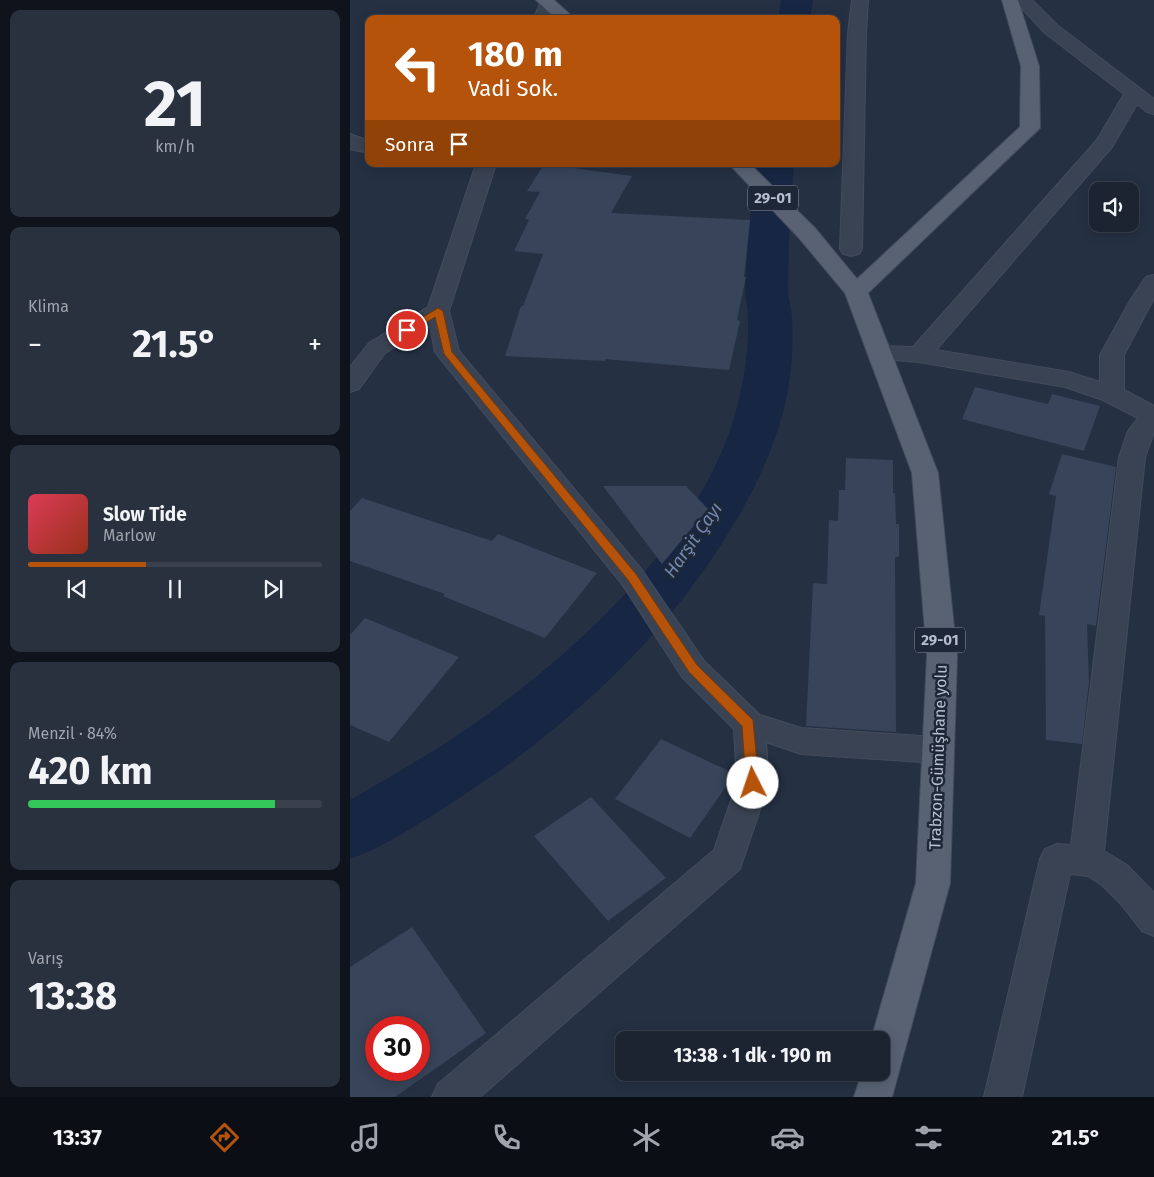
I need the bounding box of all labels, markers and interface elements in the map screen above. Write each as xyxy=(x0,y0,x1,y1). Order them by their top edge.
text: 180 m xyxy=(468,33,563,75)
icon: left xyxy=(385,35,450,100)
text: 21 xyxy=(144,65,206,143)
text: Vadi Sok. xyxy=(468,75,558,102)
icon: arrive xyxy=(445,130,473,158)
text: Sonra xyxy=(385,133,435,156)
text: km/h xyxy=(155,137,195,156)
map controls xyxy=(1089,182,1139,232)
button: sound xyxy=(1089,182,1139,232)
road number: 29-01 xyxy=(748,186,798,210)
text: Klima xyxy=(28,297,69,316)
pin xyxy=(386,309,428,351)
icon: arrive xyxy=(393,316,421,344)
text: 21.5° xyxy=(132,321,218,367)
text: − xyxy=(28,328,42,361)
text: + xyxy=(308,328,322,361)
water label: Harşit Çayı xyxy=(659,498,727,582)
text: Slow Tide xyxy=(103,503,187,526)
text: Marlow xyxy=(103,526,156,545)
icon: previous xyxy=(63,575,91,603)
icon: pause xyxy=(161,575,189,603)
icon: next xyxy=(259,575,287,603)
road number: 29-01 xyxy=(915,628,965,652)
street label: Trabzon-Gümüşhane yolu xyxy=(925,664,952,850)
text: Menzil · 84% xyxy=(28,724,117,743)
text: 420 km xyxy=(28,748,153,794)
position arrow xyxy=(726,756,778,808)
text: Varış xyxy=(28,949,63,968)
text: 13:38 xyxy=(28,973,117,1019)
speed limit sign: 30 xyxy=(365,1016,430,1081)
text: 13:38 · 1 dk · 190 m xyxy=(674,1044,831,1067)
icon: directions xyxy=(207,1120,242,1155)
icon: music xyxy=(348,1120,383,1155)
icon: phone xyxy=(489,1120,524,1155)
icon: climate xyxy=(629,1120,664,1155)
icon: car xyxy=(770,1120,805,1155)
icon: filters xyxy=(911,1120,946,1155)
text: 13:37 xyxy=(53,1124,102,1151)
text: 21.5° xyxy=(1051,1124,1101,1151)

